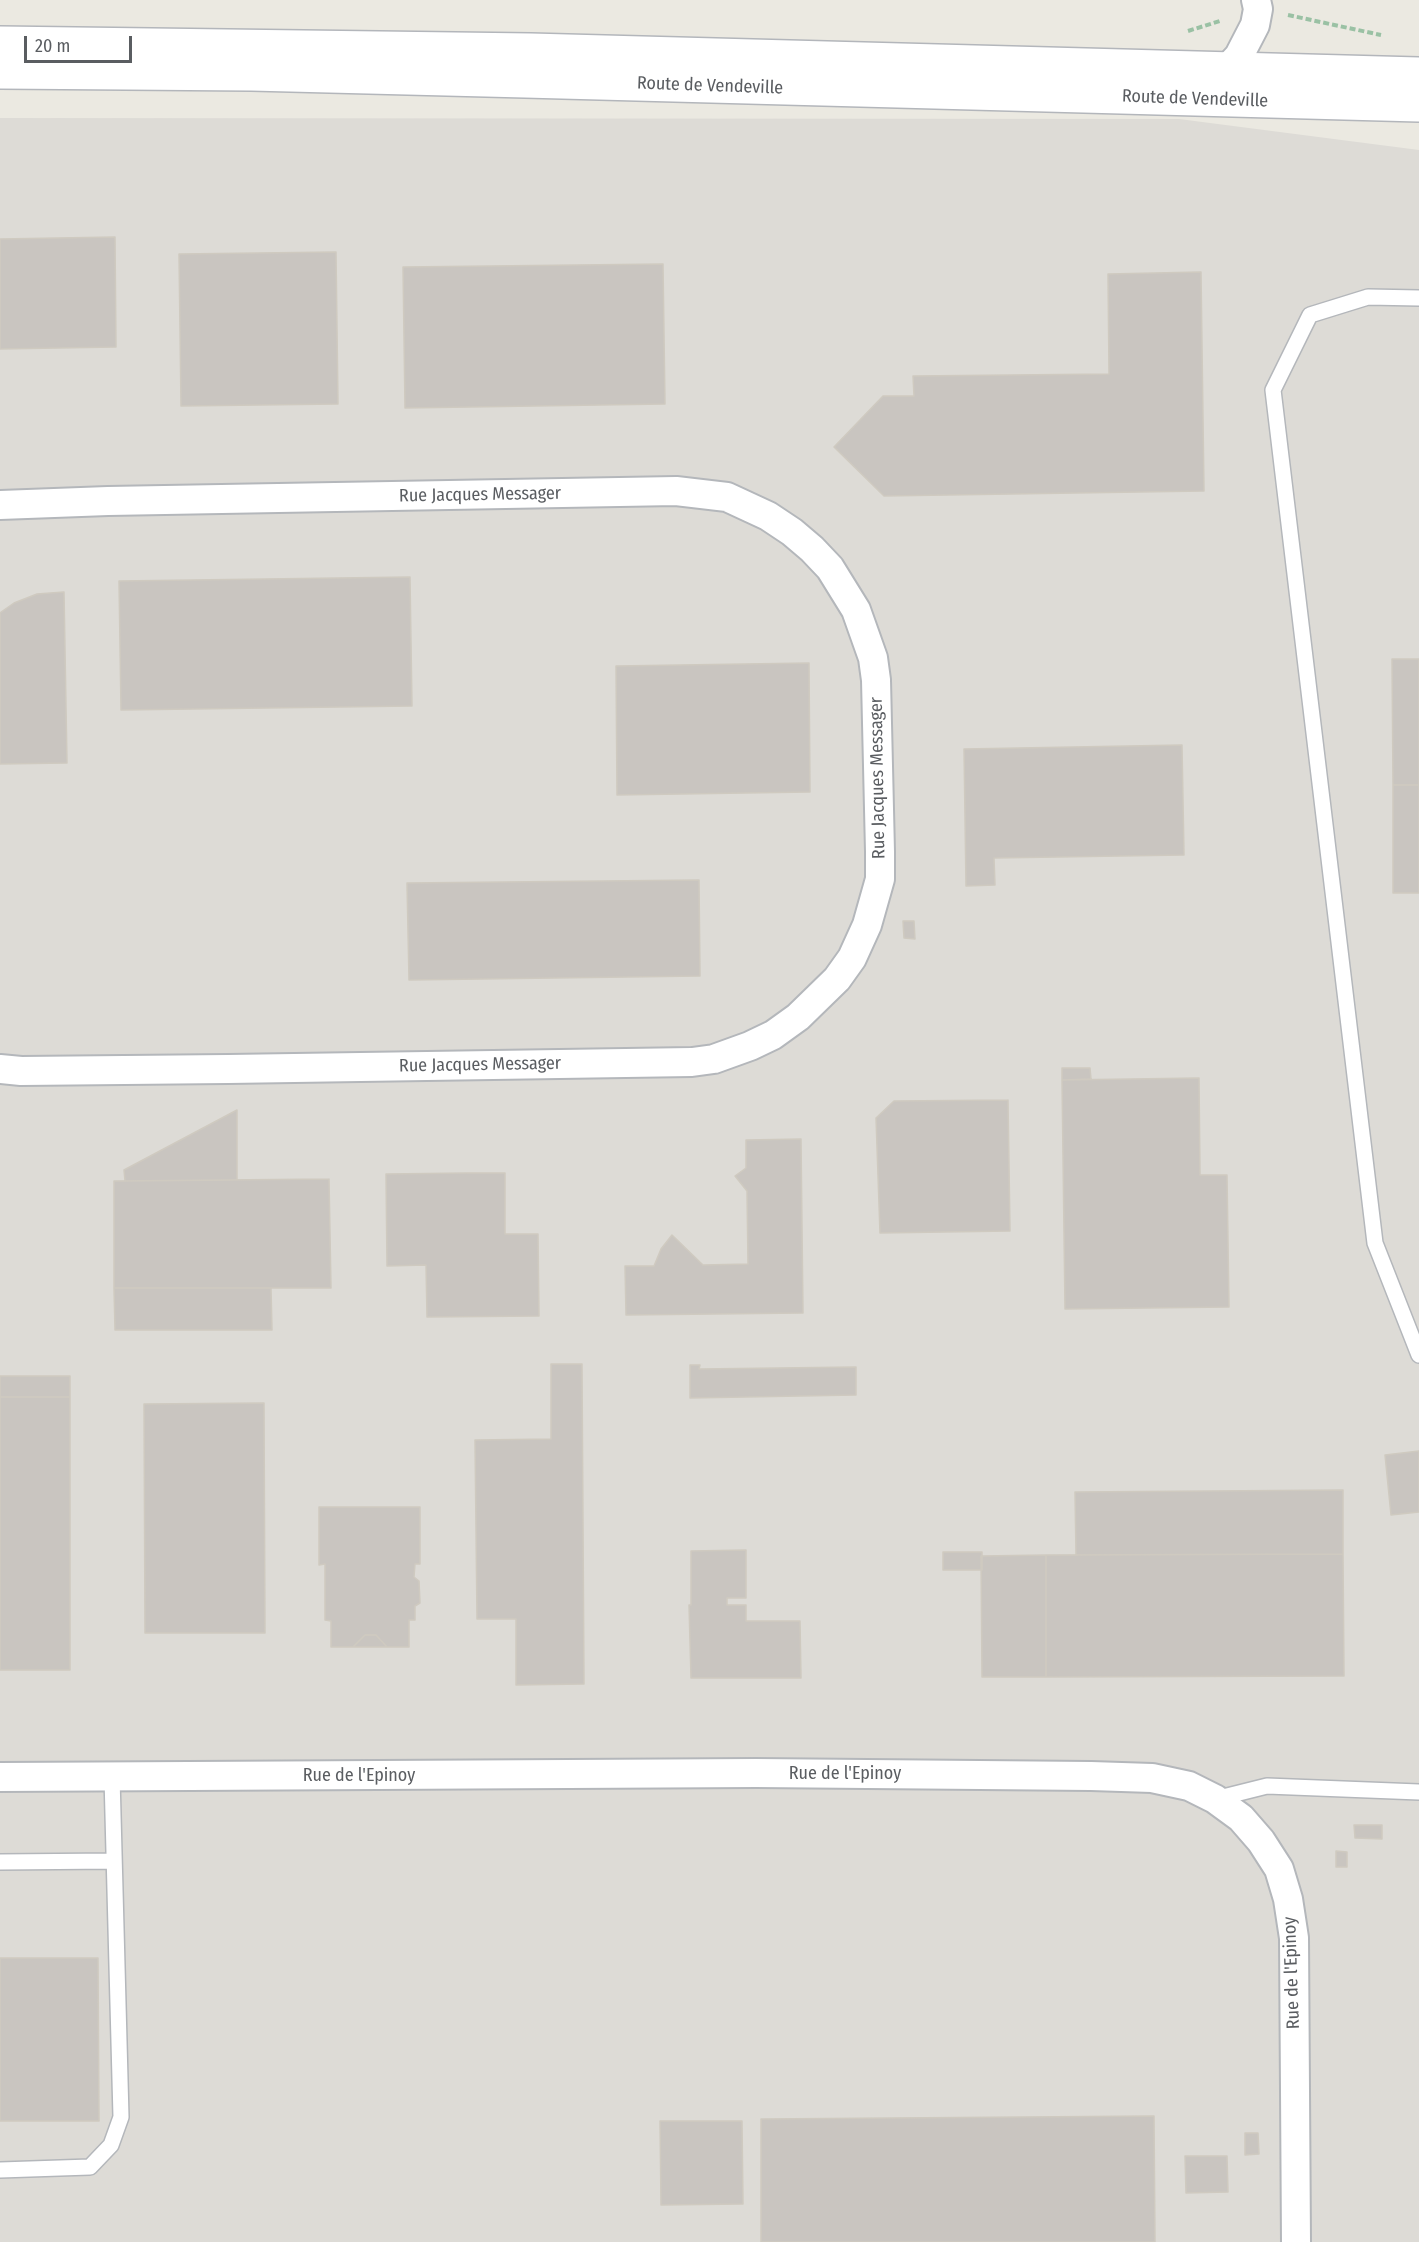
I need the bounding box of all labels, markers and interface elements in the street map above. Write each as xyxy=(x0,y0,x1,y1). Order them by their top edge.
scale bar xyxy=(27,24,135,62)
text: 20 m xyxy=(35,35,70,57)
street label: Route de Vendeville xyxy=(636,73,784,99)
street label: Route de Vendeville xyxy=(1121,86,1269,112)
street label: Rue Jacques Messager xyxy=(399,483,561,507)
street label: Rue Jacques Messager xyxy=(866,697,890,859)
street label: Rue Jacques Messager xyxy=(399,1053,561,1077)
street label: Rue de l'Epinoy xyxy=(789,1763,901,1785)
street label: Rue de l'Epinoy xyxy=(303,1765,415,1787)
street label: Rue de l'Epinoy xyxy=(1279,1916,1305,2030)

